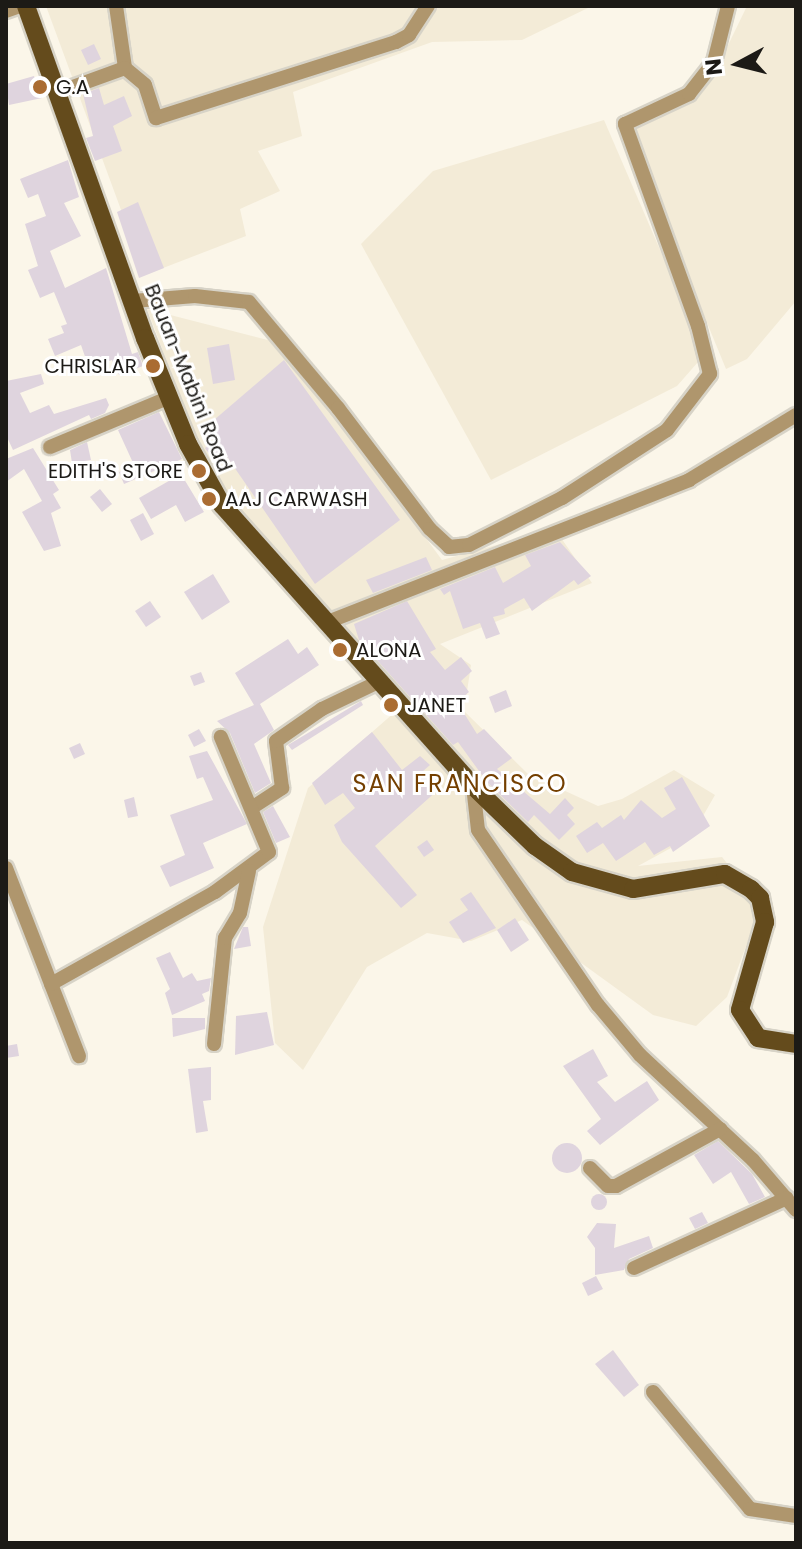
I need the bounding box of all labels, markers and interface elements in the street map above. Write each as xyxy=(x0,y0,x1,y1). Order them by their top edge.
north arrow xyxy=(698,24,778,104)
text: N xyxy=(697,57,730,77)
place label: G.A xyxy=(56,75,89,99)
marker: G.A xyxy=(31,78,49,96)
street label: Bauan-Mabini Road xyxy=(139,281,237,475)
place label: CHRISLAR xyxy=(45,354,137,378)
marker: CHRISLAR xyxy=(144,357,162,375)
place label: EDITH'S STORE xyxy=(48,459,183,483)
marker: EDITH'S STORE xyxy=(190,462,208,480)
place label: AAJ CARWASH xyxy=(225,487,368,511)
marker: AAJ CARWASH xyxy=(200,490,218,508)
place label: ALONA xyxy=(356,638,421,662)
marker: ALONA xyxy=(331,641,349,659)
place label: JANET xyxy=(407,693,466,717)
marker: JANET xyxy=(382,696,400,714)
district label: SAN FRANCISCO xyxy=(352,770,568,798)

